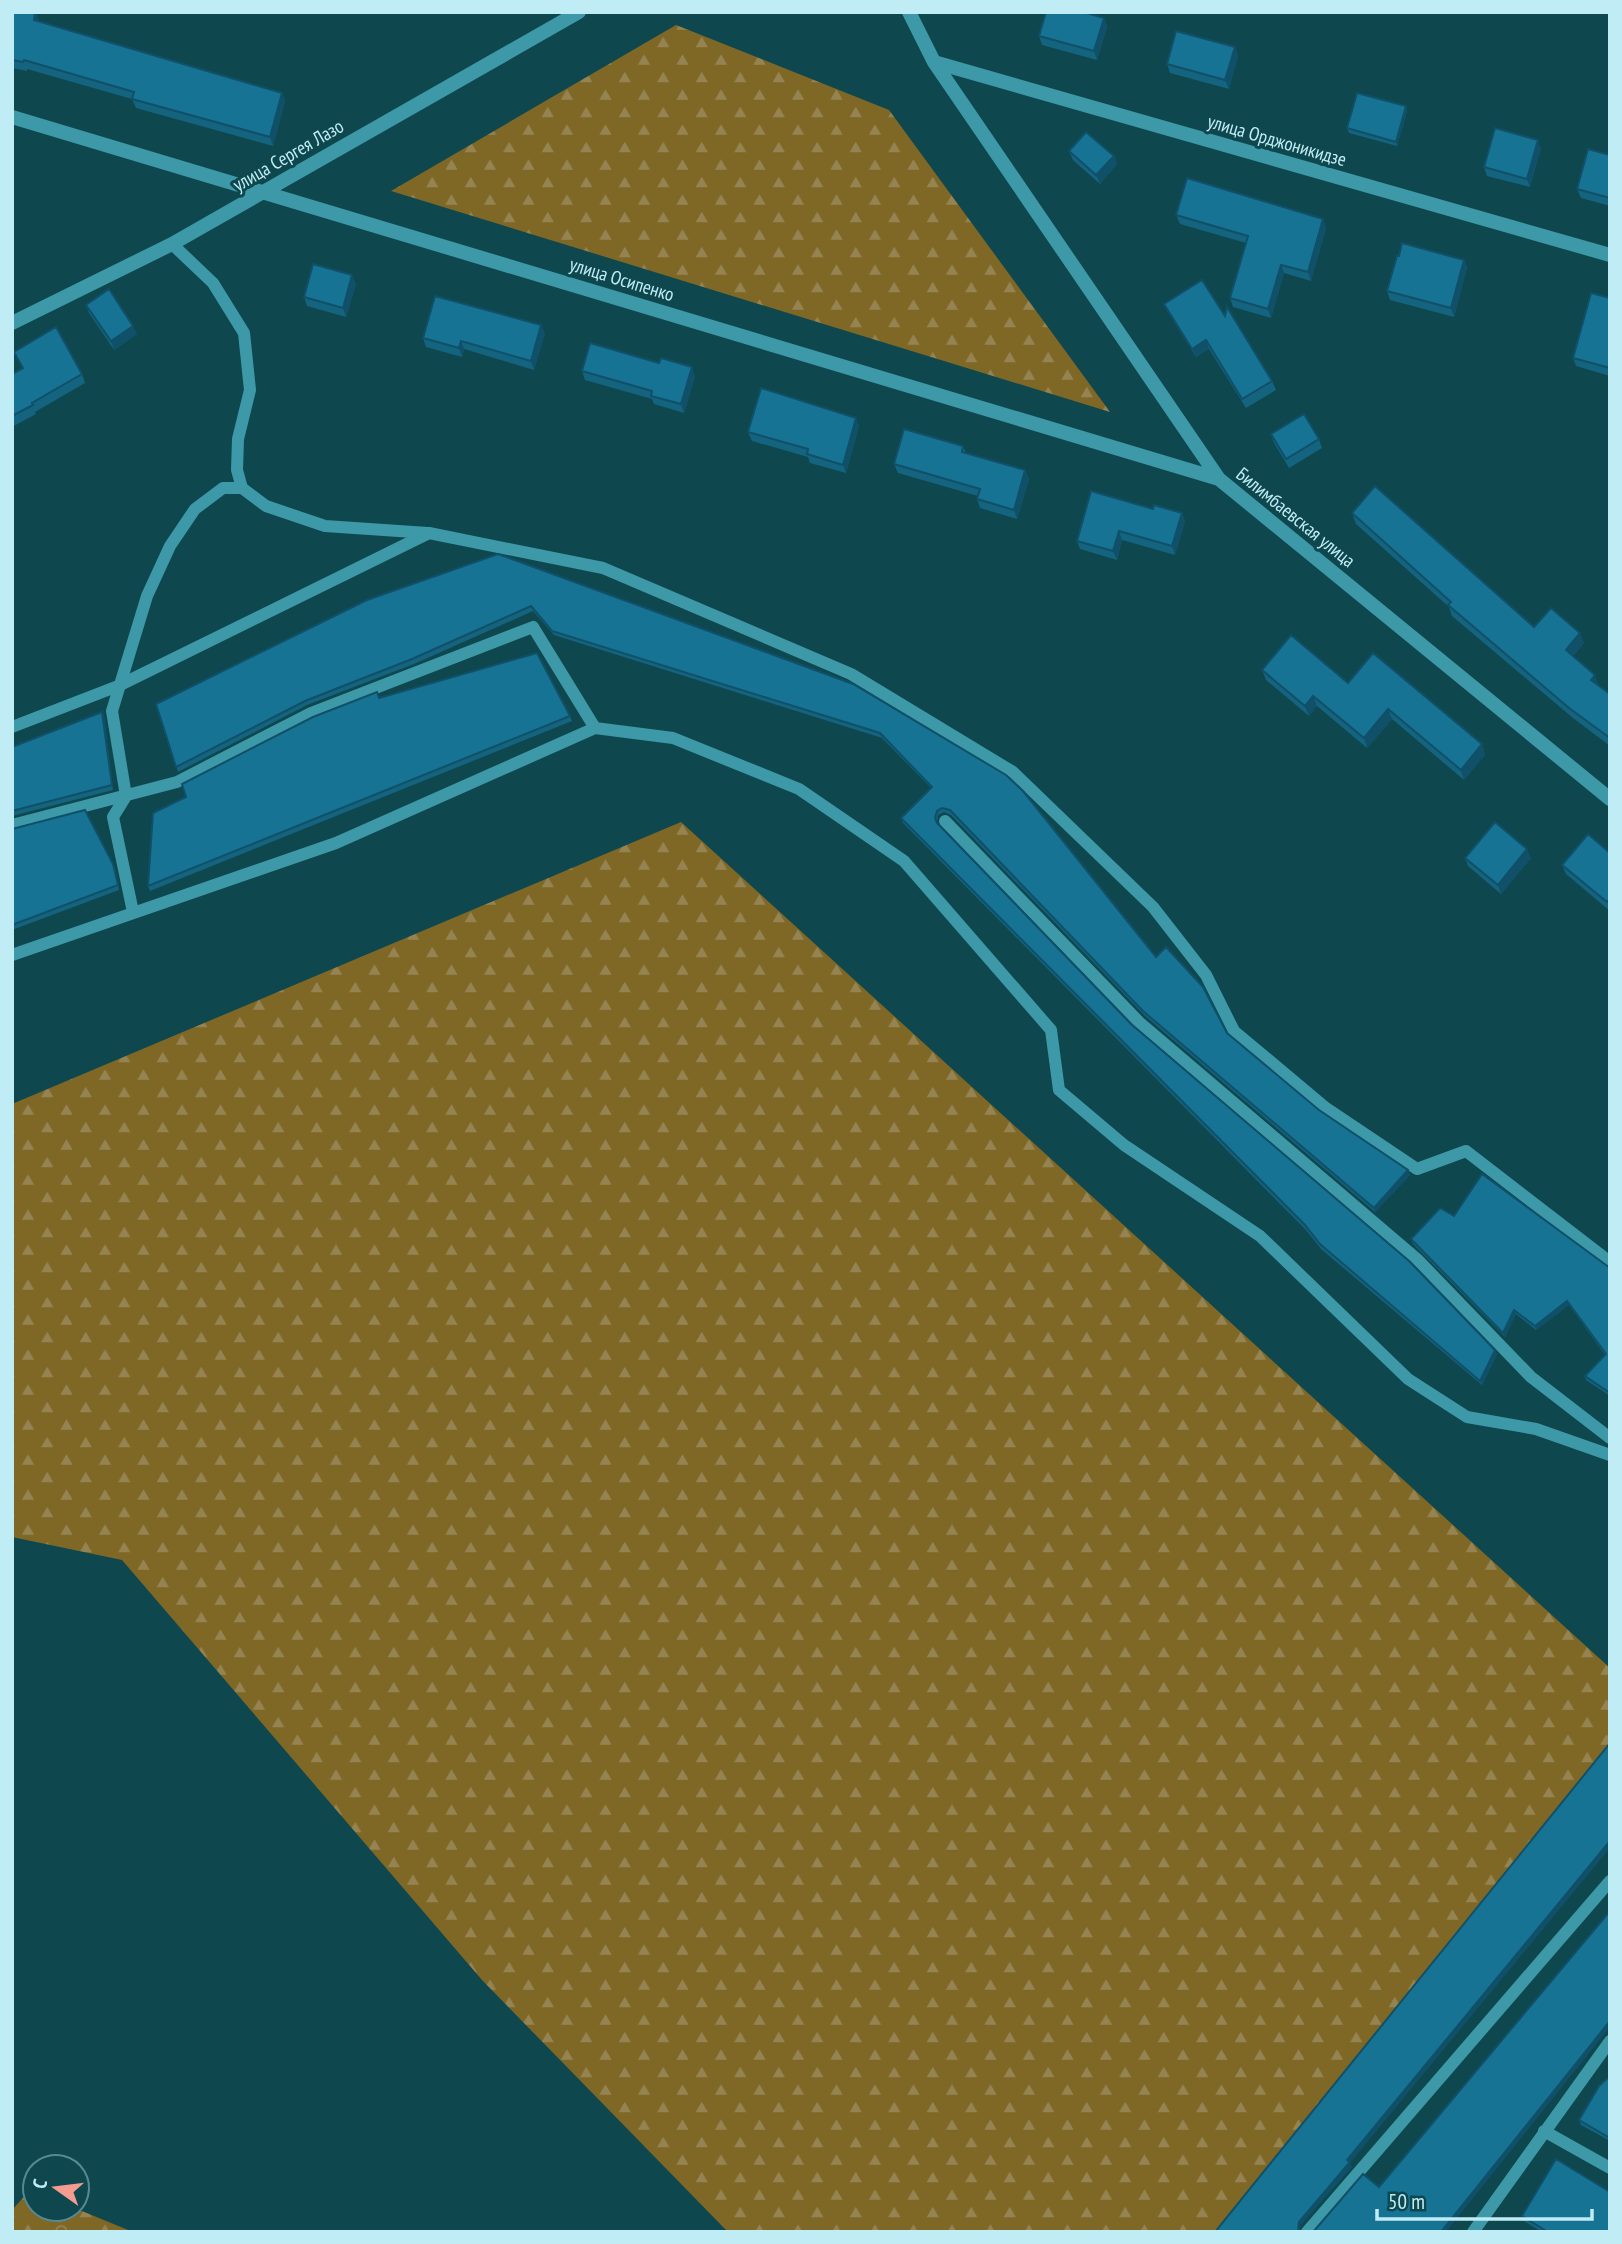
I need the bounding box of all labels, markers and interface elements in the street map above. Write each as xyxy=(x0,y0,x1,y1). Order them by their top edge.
street label: улица Орджоникидзе xyxy=(1205,109,1349,171)
street label: улица Сергея Лазо xyxy=(228,114,348,196)
street label: улица Осипенко xyxy=(567,252,677,306)
street label: Билимбаевская улица xyxy=(1232,462,1360,572)
north arrow xyxy=(21,2153,91,2223)
text: С xyxy=(27,2176,52,2191)
scale bar xyxy=(1377,2178,1592,2222)
text: 50 m xyxy=(1388,2188,1425,2215)

